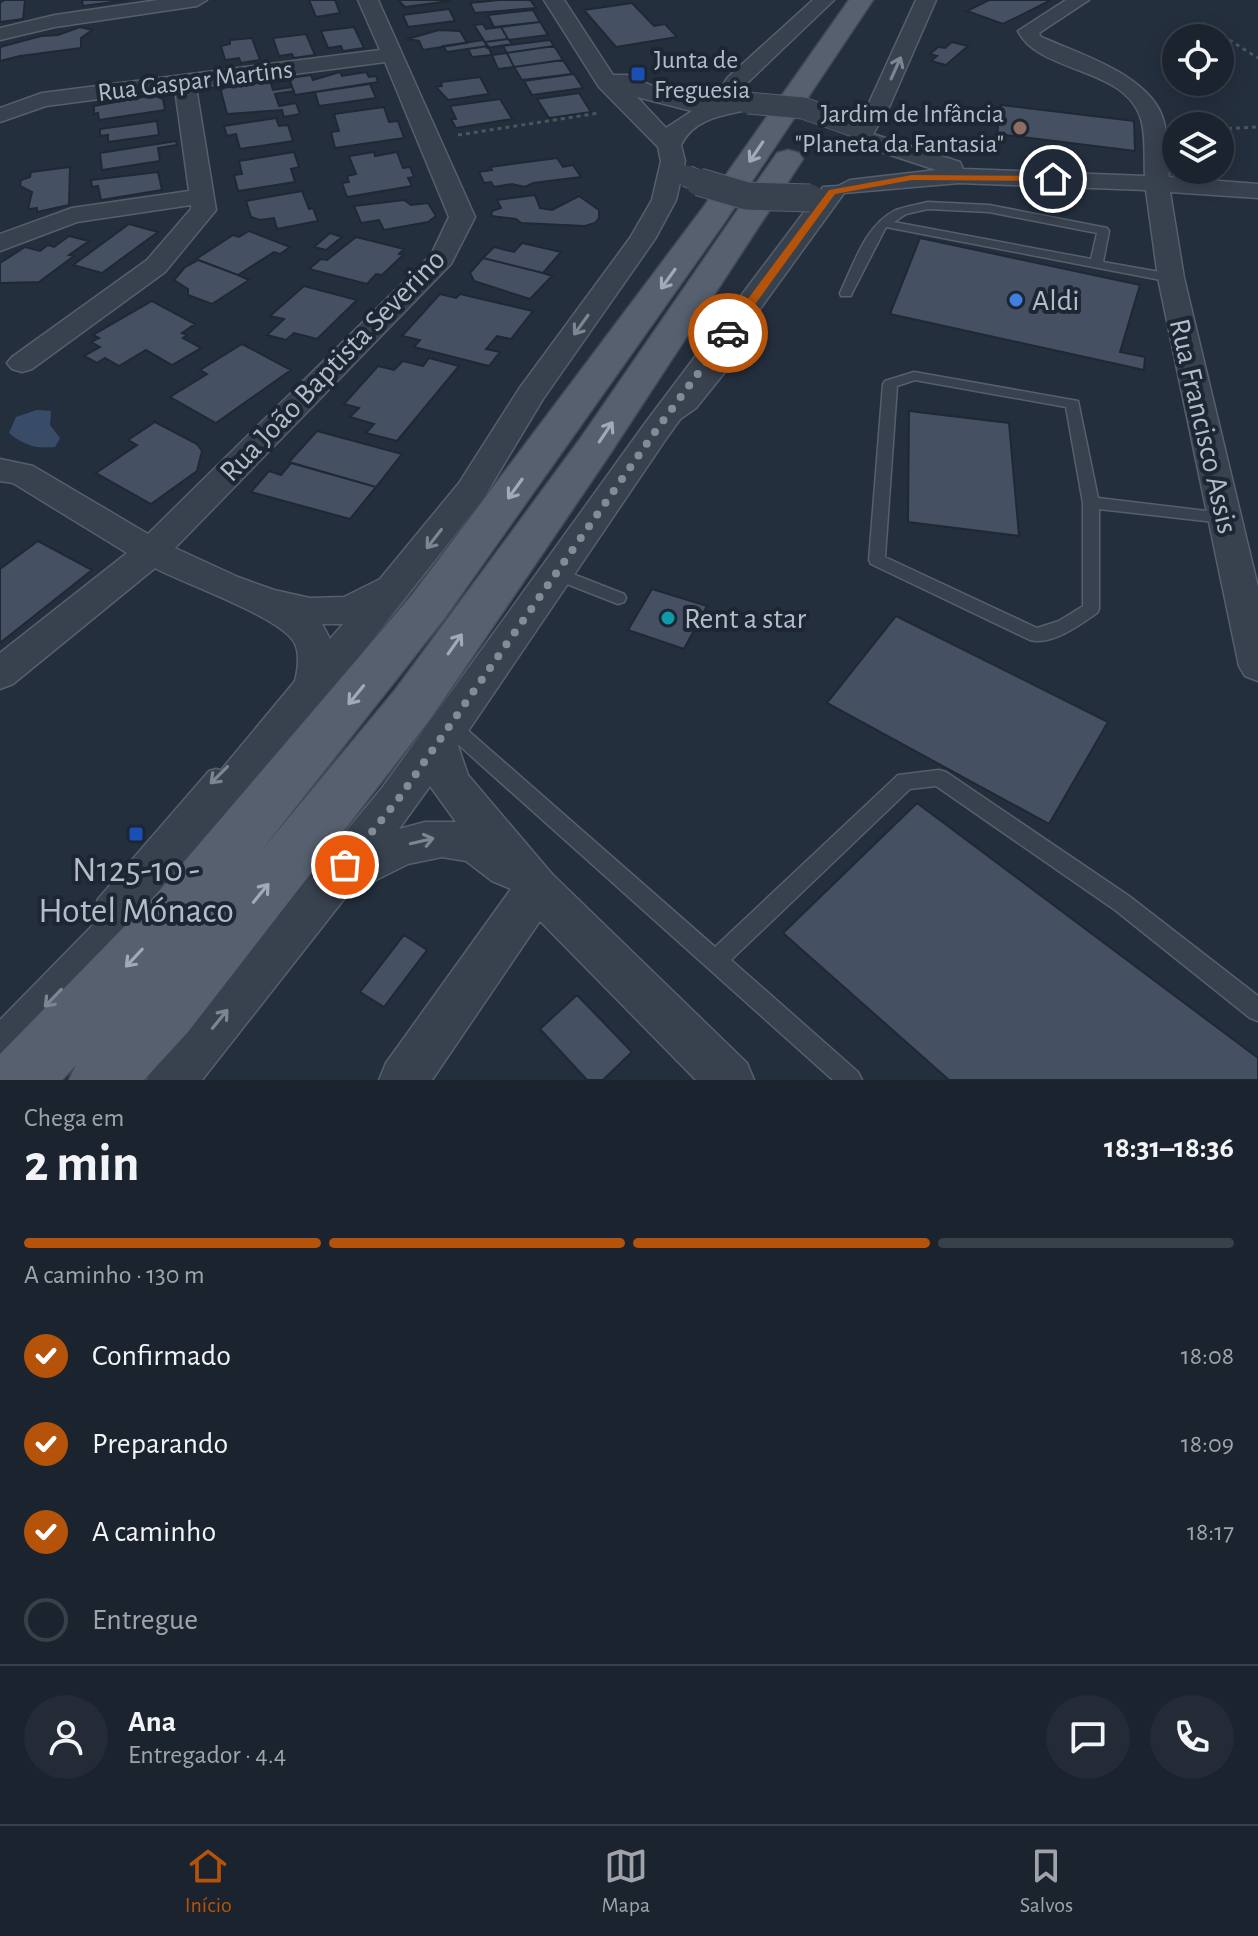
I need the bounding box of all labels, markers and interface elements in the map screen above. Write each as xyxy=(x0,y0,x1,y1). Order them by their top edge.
map controls xyxy=(1162,24,1234,184)
button: locate xyxy=(1162,24,1234,96)
place label: Junta de Freguesia xyxy=(654,47,750,103)
street label: Rua Gaspar Martins xyxy=(96,56,294,106)
one-way arrow xyxy=(889,56,904,81)
marker: Junta de Freguesia xyxy=(629,65,647,83)
place label: Jardim de Infância "Planeta da Fantasia" xyxy=(795,101,1004,157)
button: layers xyxy=(1162,112,1234,184)
marker: Jardim de Infância "Planeta da Fantasia" xyxy=(1011,119,1029,137)
one-way arrow xyxy=(748,140,765,162)
pin xyxy=(1019,145,1087,213)
icon: home xyxy=(1031,157,1075,201)
street label: Rua João Baptista Severino xyxy=(214,244,451,487)
one-way arrow xyxy=(659,268,676,289)
place label: Aldi xyxy=(1032,286,1080,316)
marker: Aldi xyxy=(1007,291,1025,309)
courier xyxy=(688,293,768,373)
icon: car xyxy=(706,311,750,355)
one-way arrow xyxy=(573,313,589,335)
street label: Rua Francisco Assis xyxy=(1164,316,1242,537)
one-way arrow xyxy=(597,421,614,443)
one-way arrow xyxy=(506,478,523,500)
one-way arrow xyxy=(426,528,443,549)
place label: Rent a star xyxy=(684,604,806,634)
marker: Rent a star xyxy=(659,609,677,627)
one-way arrow xyxy=(446,634,463,655)
one-way arrow xyxy=(347,684,364,705)
one-way arrow xyxy=(210,765,229,784)
marker: N125-10 - Hotel Mónaco xyxy=(127,825,145,843)
pin xyxy=(311,831,379,899)
one-way arrow xyxy=(409,833,435,848)
icon: bag xyxy=(323,843,367,887)
place label: N125-10 - Hotel Mónaco xyxy=(38,852,234,929)
one-way arrow xyxy=(252,883,269,904)
one-way arrow xyxy=(125,948,144,967)
one-way arrow xyxy=(44,988,63,1008)
one-way arrow xyxy=(211,1010,229,1030)
text: Chega em xyxy=(24,1105,124,1131)
text: 18:31–18:36 xyxy=(1104,1133,1234,1163)
text: 2 min xyxy=(24,1138,139,1190)
text: A caminho · 130 m xyxy=(24,1262,205,1288)
icon: check xyxy=(24,1334,68,1378)
text: Confirmado xyxy=(92,1341,231,1371)
text: 18:08 xyxy=(1181,1343,1234,1369)
icon: check xyxy=(24,1422,68,1466)
text: Preparando xyxy=(92,1429,228,1459)
text: 18:09 xyxy=(1181,1431,1234,1457)
icon: check xyxy=(24,1510,68,1554)
text: A caminho xyxy=(92,1517,216,1547)
text: 18:17 xyxy=(1187,1519,1234,1545)
text: Entregue xyxy=(92,1605,198,1635)
button: person xyxy=(24,1695,108,1779)
button: chat xyxy=(1046,1695,1130,1779)
button: phone xyxy=(1150,1695,1234,1779)
text: Ana xyxy=(128,1707,176,1737)
text: Entregador · 4.4 xyxy=(128,1742,286,1768)
tab: Início xyxy=(185,1844,232,1918)
tab: Mapa xyxy=(601,1844,650,1918)
tab: Salvos xyxy=(1020,1844,1073,1918)

